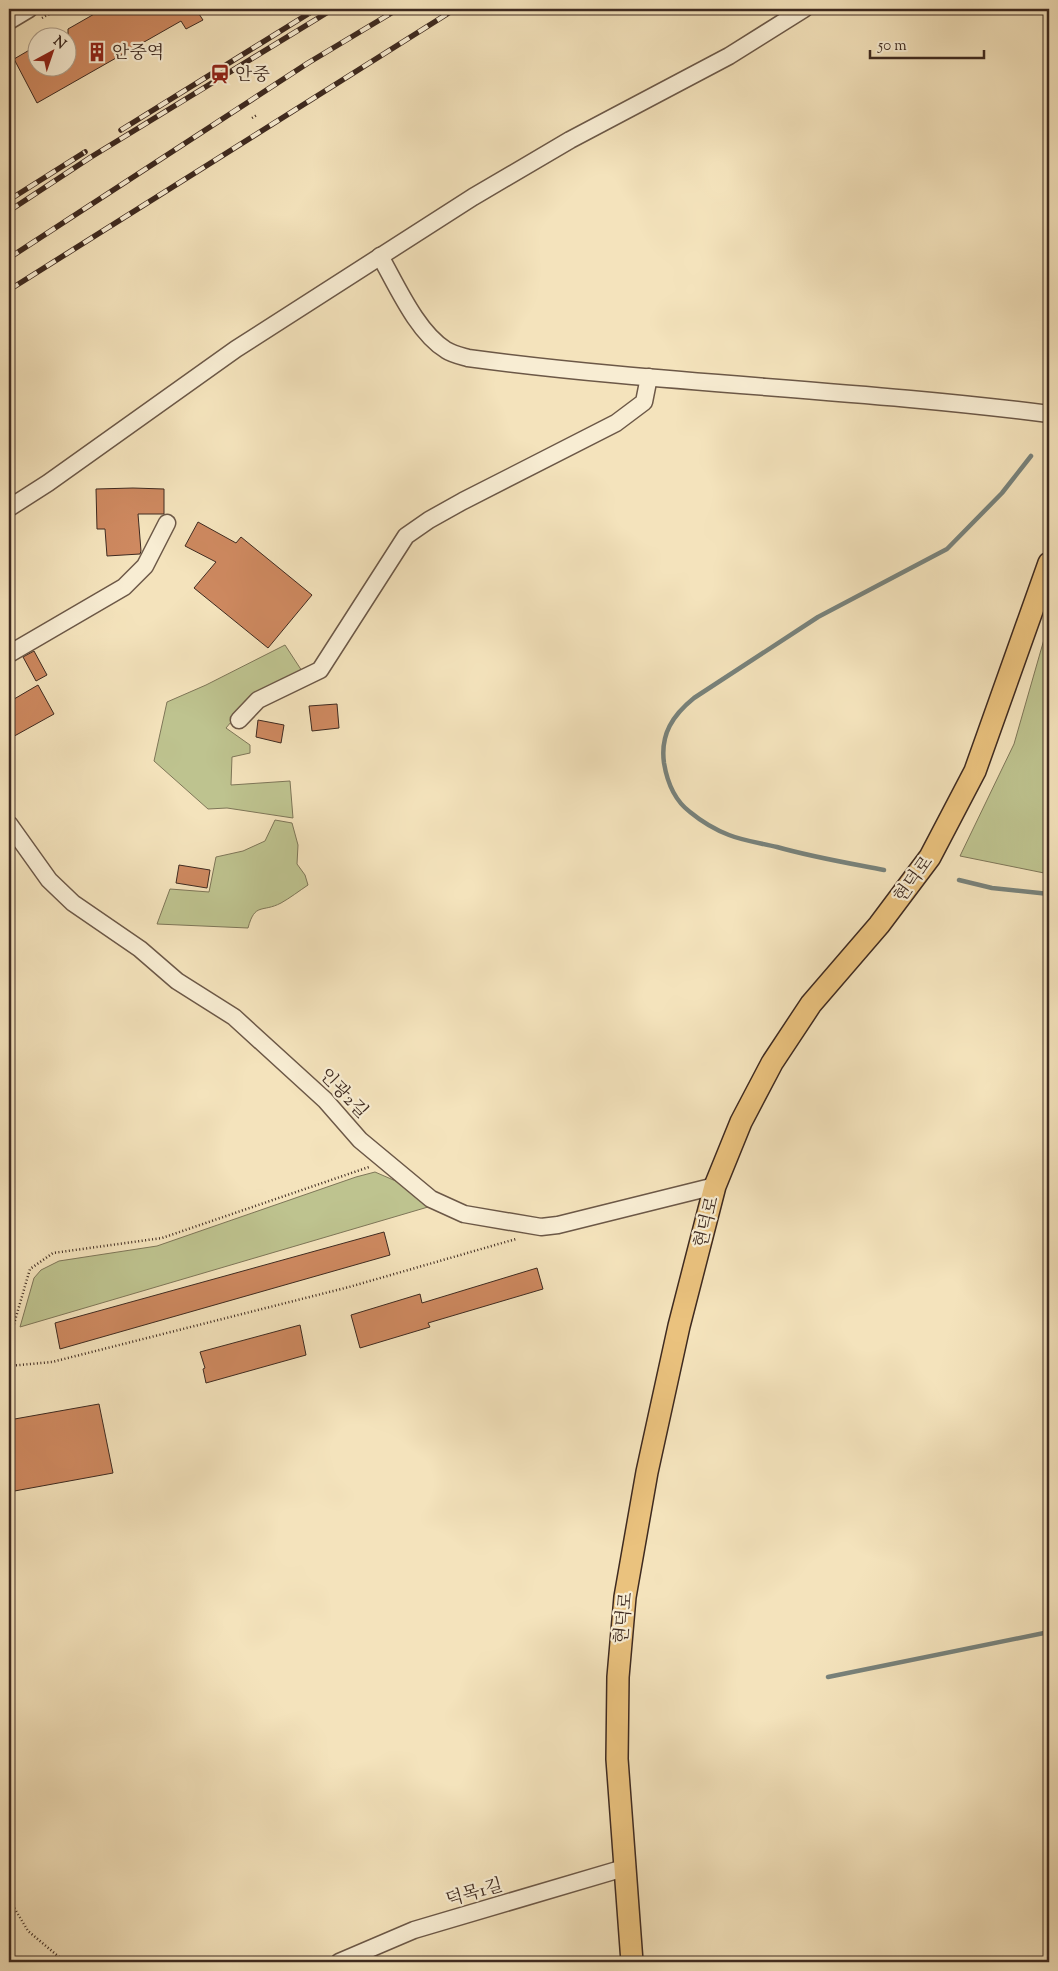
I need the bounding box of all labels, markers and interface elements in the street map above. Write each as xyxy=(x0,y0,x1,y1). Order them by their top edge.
north arrow xyxy=(28,28,78,78)
scale bar xyxy=(870,28,984,60)
text: N xyxy=(48,32,70,55)
text: 50 m xyxy=(877,36,907,57)
building icon: 안중역 xyxy=(86,41,108,63)
place label: 안중역 xyxy=(112,41,164,67)
station icon: 안중 xyxy=(209,63,231,85)
place label: 안중 xyxy=(235,63,270,89)
street label: 현덕로 xyxy=(889,851,940,909)
street label: 인광2길 xyxy=(312,1064,373,1125)
street label: 현덕로 xyxy=(689,1194,727,1251)
street label: 현덕로 xyxy=(609,1591,641,1646)
street label: 덕목1길 xyxy=(443,1873,506,1914)

